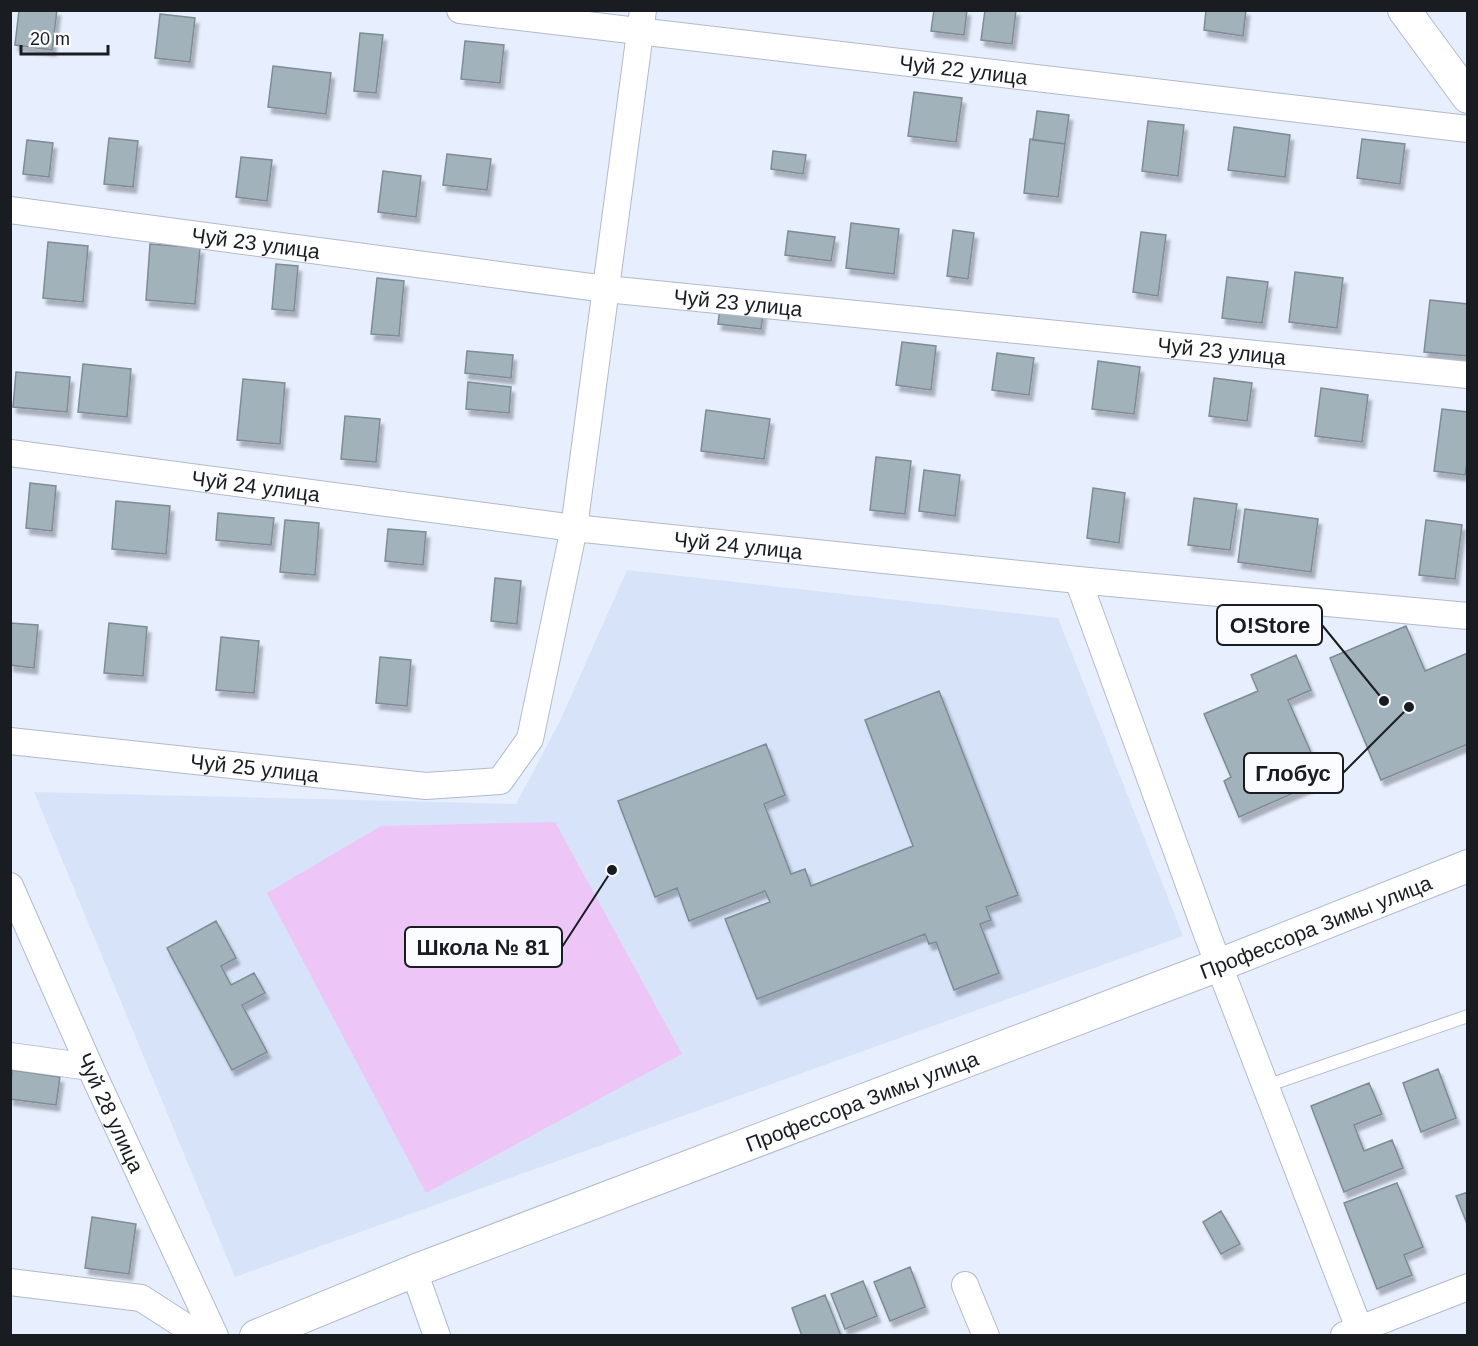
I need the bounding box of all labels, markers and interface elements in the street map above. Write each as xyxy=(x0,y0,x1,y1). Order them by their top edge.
scale bar xyxy=(21,18,108,56)
text: 20 m xyxy=(30,29,70,49)
street label: Чуй 22 улица xyxy=(898,50,1029,88)
street label: Чуй 23 улица xyxy=(190,223,322,263)
street label: Чуй 23 улица xyxy=(673,284,804,320)
street label: Чуй 23 улица xyxy=(1156,333,1287,368)
street label: Чуй 24 улица xyxy=(190,466,322,506)
street label: Чуй 24 улица xyxy=(673,527,804,563)
callout: O!Store xyxy=(1217,605,1322,645)
text: O!Store xyxy=(1230,613,1310,638)
street label: Чуй 25 улица xyxy=(189,749,320,786)
callout: Глобус xyxy=(1244,753,1343,793)
text: Глобус xyxy=(1255,761,1331,786)
street label: Профессора Зимы улица xyxy=(1197,870,1435,983)
callout: Школа № 81 xyxy=(405,927,562,967)
text: Школа № 81 xyxy=(416,935,550,960)
street label: Профессора Зимы улица xyxy=(742,1046,982,1155)
street label: Чуй 28 улица xyxy=(74,1049,149,1176)

